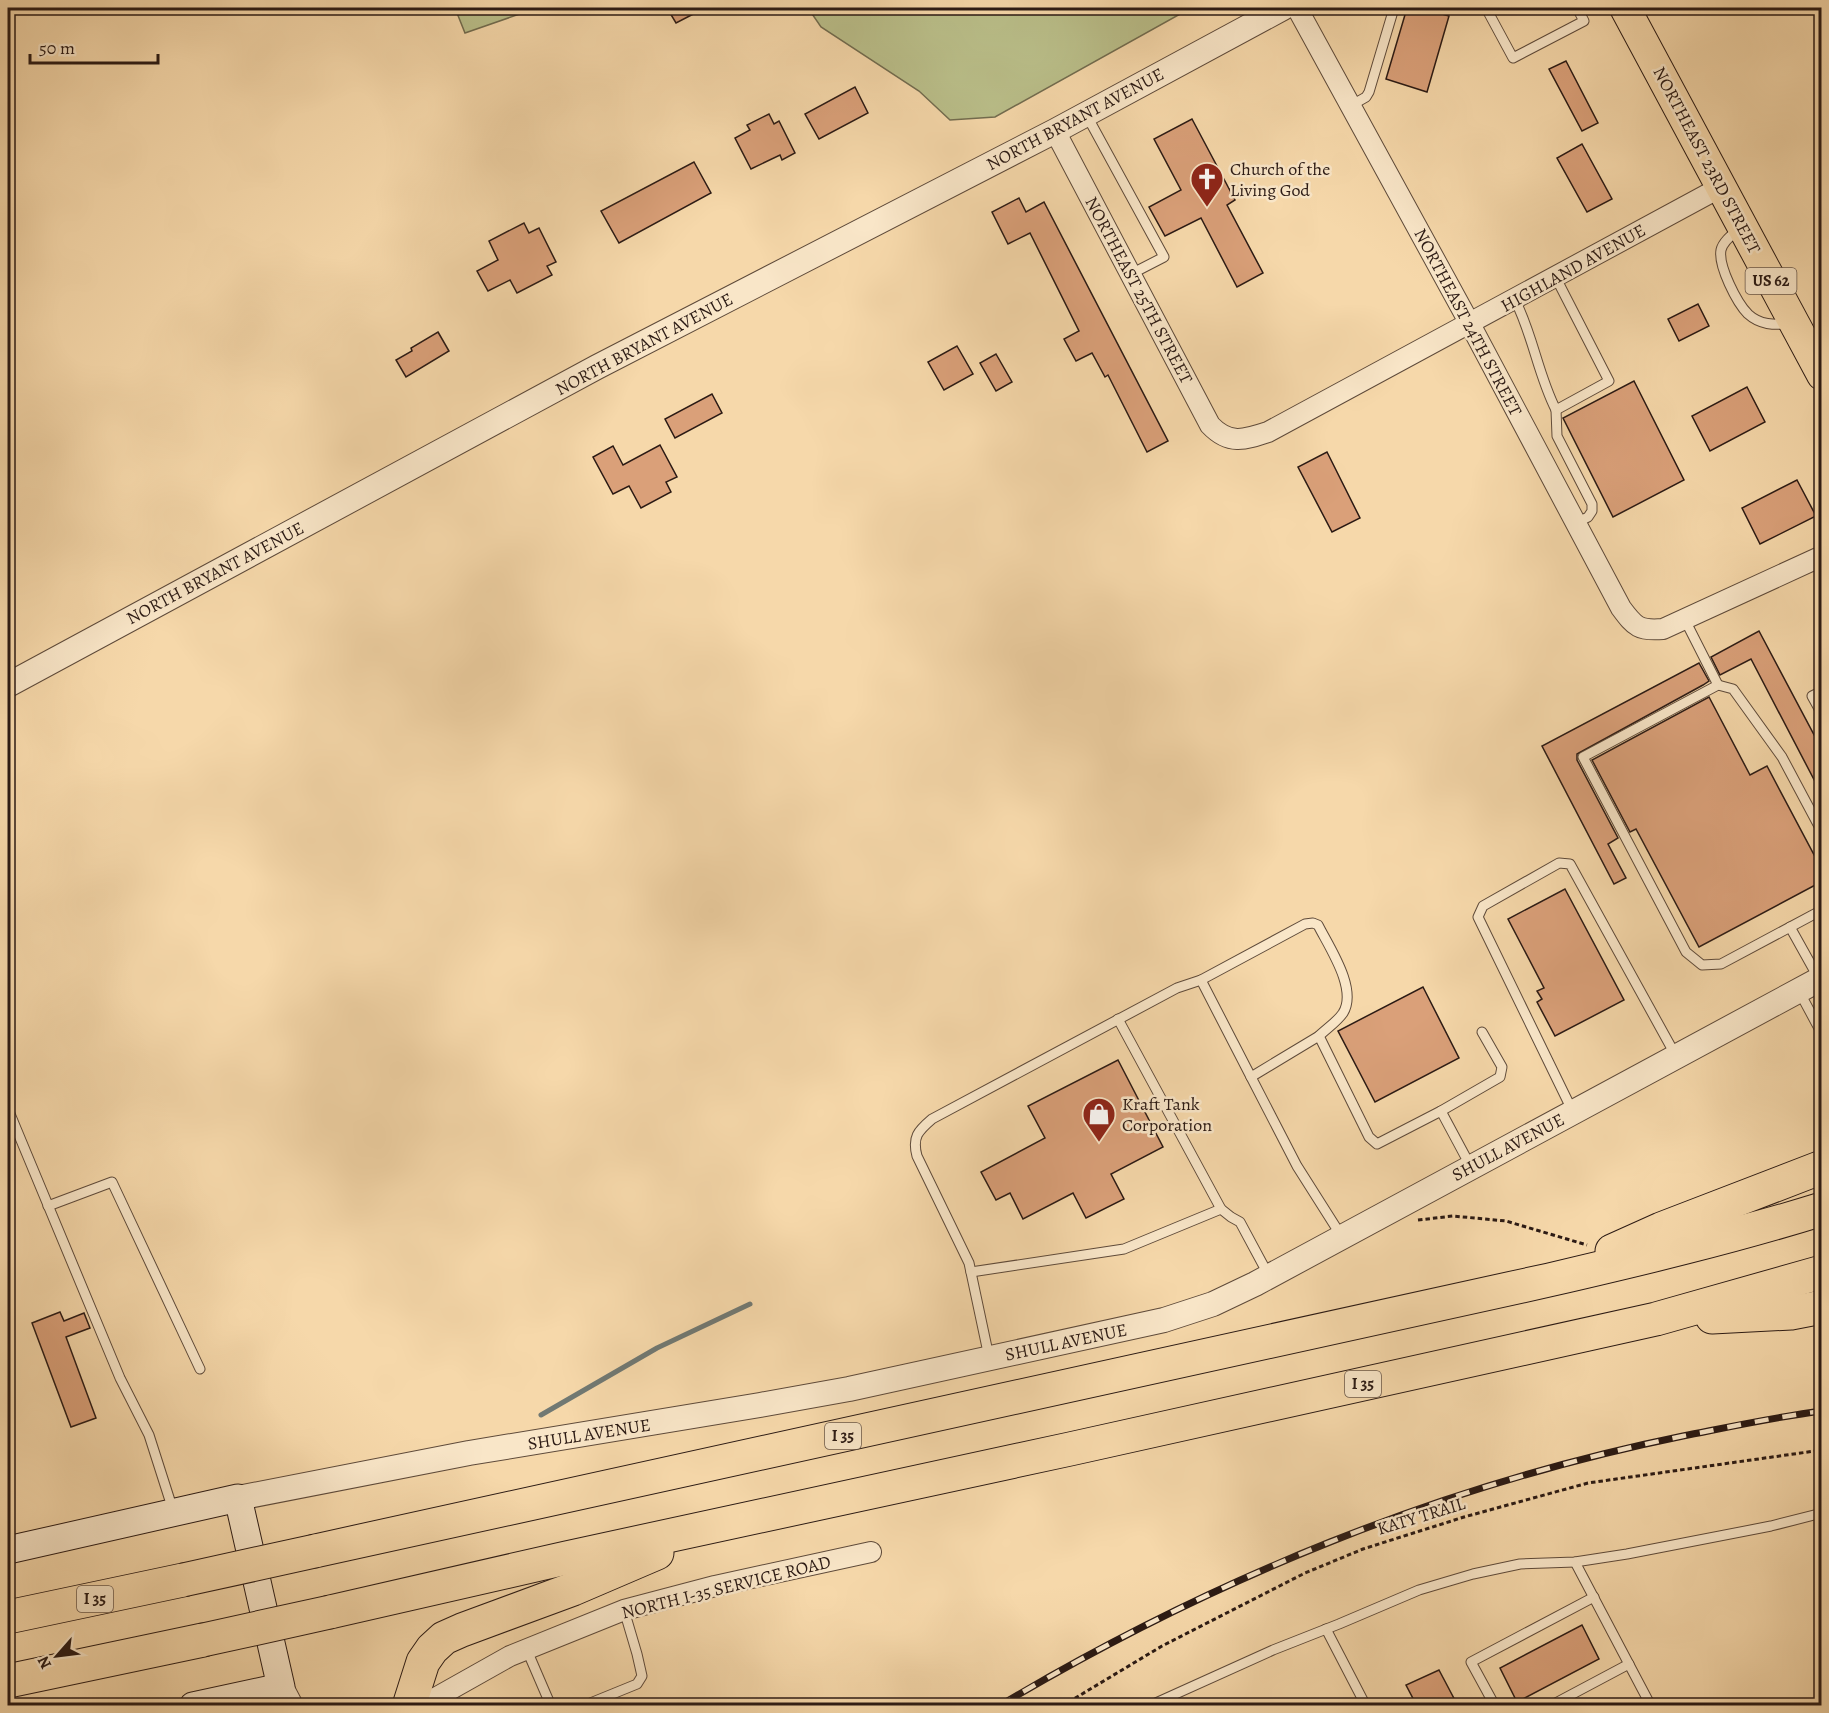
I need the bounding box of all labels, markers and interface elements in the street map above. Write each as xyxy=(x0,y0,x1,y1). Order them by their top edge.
scale bar xyxy=(30,27,158,65)
text: 50 m xyxy=(39,36,75,60)
street label: NORTH BRYANT AVENUE xyxy=(982,62,1168,176)
street label: NORTHEAST 23RD STREET xyxy=(1647,62,1767,258)
place label: Church of the Living God xyxy=(1230,157,1330,202)
church icon: Church of the Living God xyxy=(1189,161,1225,208)
street label: NORTHEAST 25TH STREET xyxy=(1079,192,1199,388)
street label: HIGHLAND AVENUE xyxy=(1496,218,1650,318)
street label: NORTHEAST 24TH STREET xyxy=(1408,224,1528,420)
road number: US 62 xyxy=(1746,268,1796,294)
street label: NORTH BRYANT AVENUE xyxy=(551,287,737,401)
street label: NORTH BRYANT AVENUE xyxy=(122,516,308,630)
place label: Kraft Tank Corporation xyxy=(1122,1092,1212,1137)
shop icon: Kraft Tank Corporation xyxy=(1081,1096,1117,1143)
street label: SHULL AVENUE xyxy=(1448,1107,1568,1187)
street label: SHULL AVENUE xyxy=(1003,1317,1129,1367)
road number: I 35 xyxy=(1345,1371,1381,1397)
street label: SHULL AVENUE xyxy=(526,1412,652,1456)
road number: I 35 xyxy=(825,1423,861,1449)
street label: KATY TRAIL xyxy=(1374,1491,1469,1541)
street label: NORTH I-35 SERVICE ROAD xyxy=(619,1549,833,1625)
road number: I 35 xyxy=(77,1586,113,1612)
north arrow xyxy=(27,1626,87,1686)
text: N xyxy=(32,1652,57,1673)

